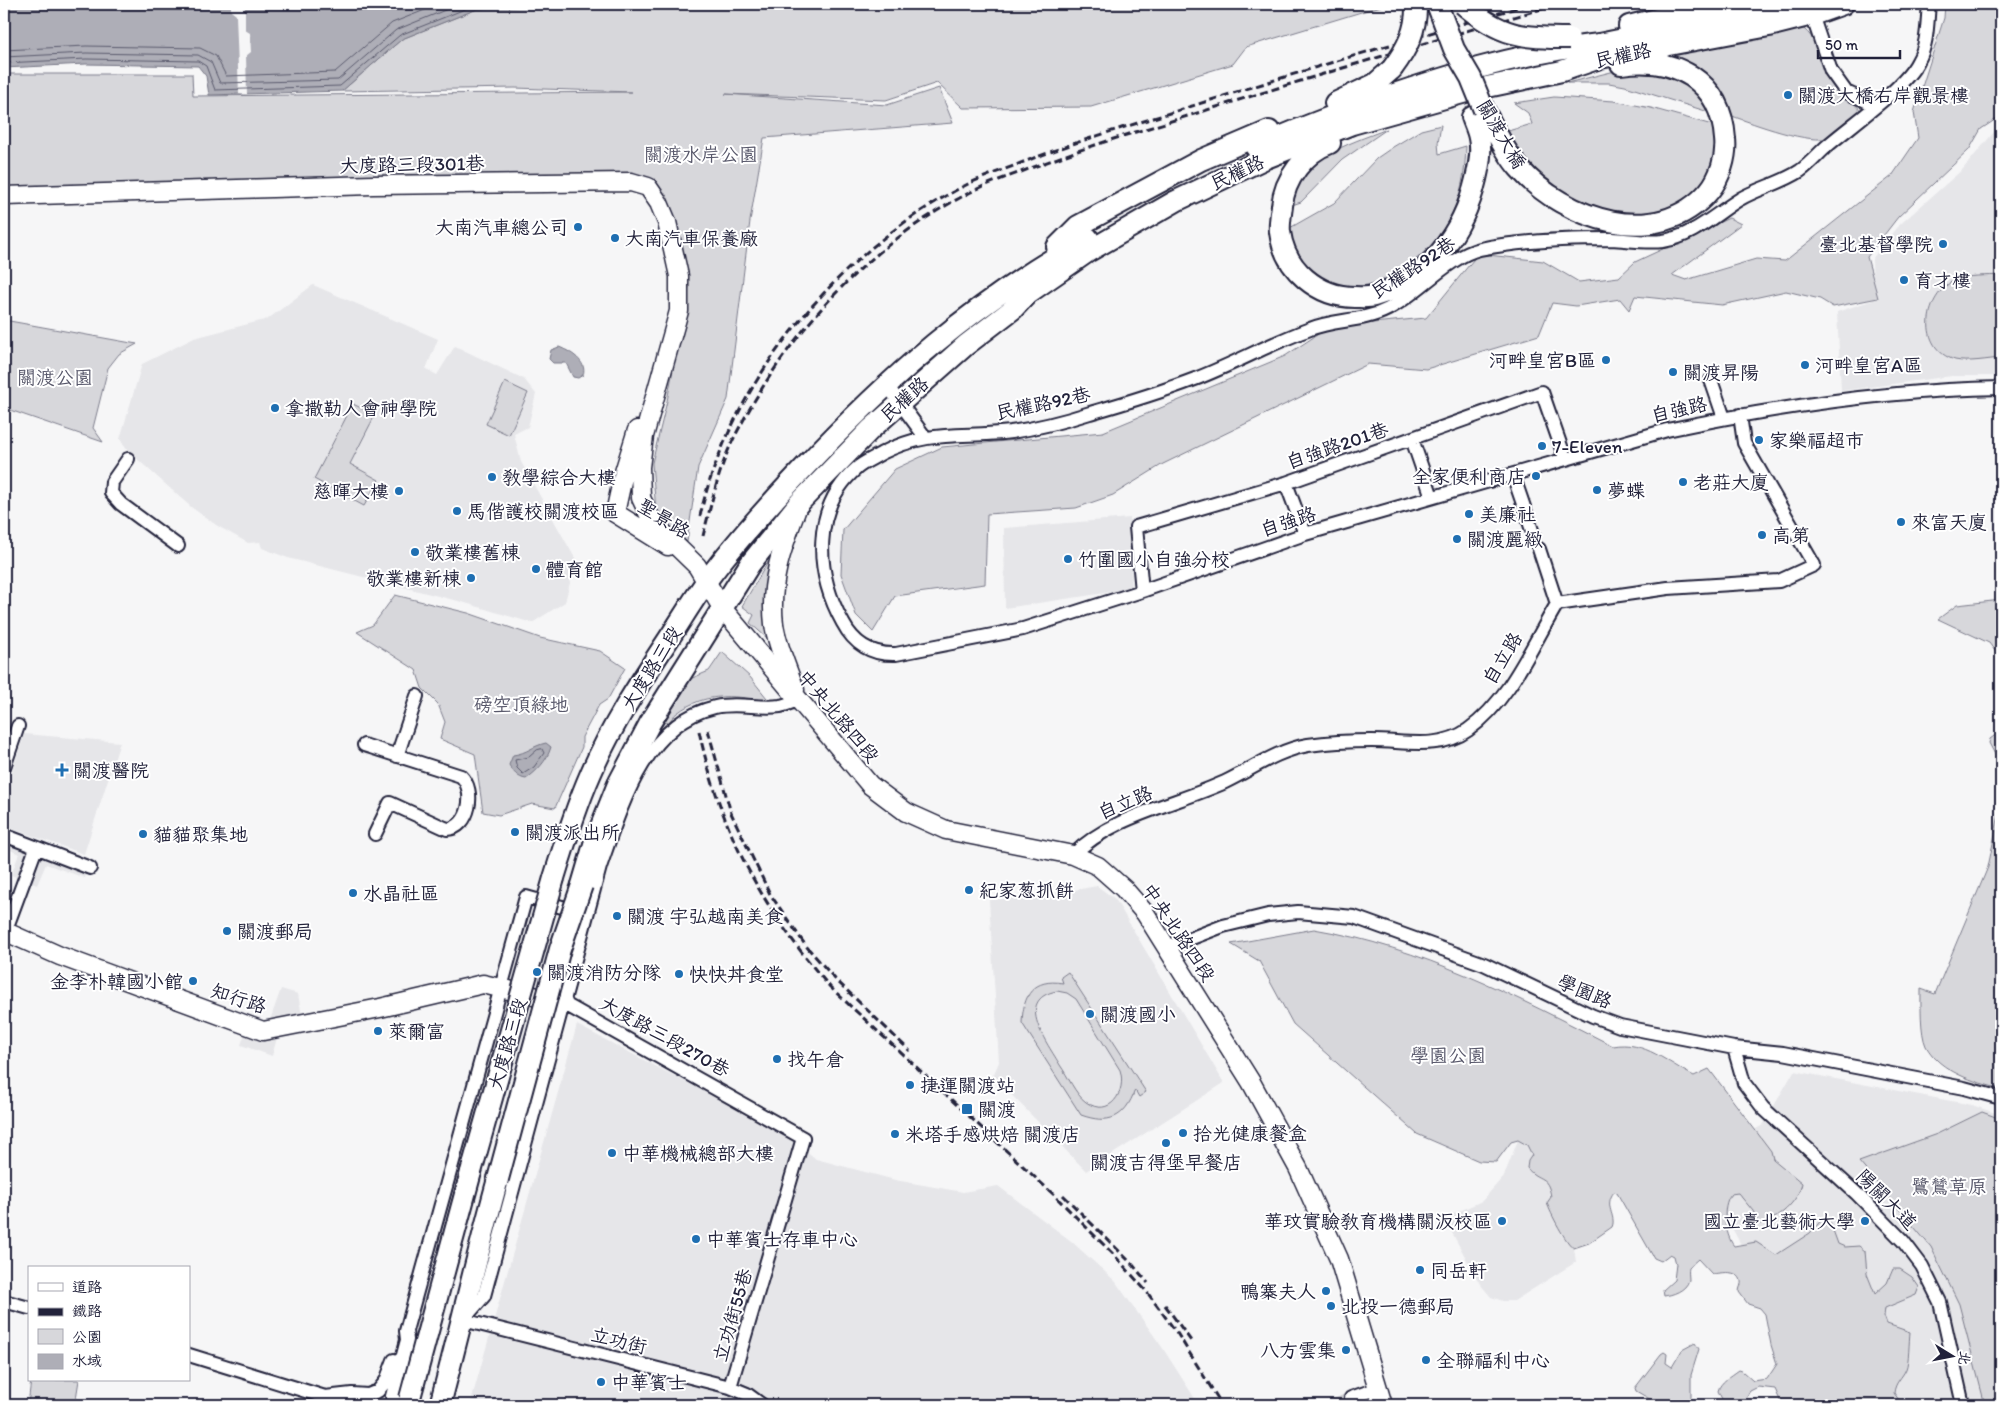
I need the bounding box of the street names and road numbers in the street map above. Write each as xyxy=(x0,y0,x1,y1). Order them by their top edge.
street label: 民權路 xyxy=(1593,38,1653,73)
street label: 關渡大橋 xyxy=(1472,96,1531,173)
street label: 民權路 xyxy=(1207,150,1268,195)
street label: 大度路三段301巷 xyxy=(339,152,485,177)
street label: 民權路92巷 xyxy=(1367,232,1460,303)
street label: 民權路 xyxy=(875,372,933,427)
street label: 民權路92巷 xyxy=(994,382,1092,425)
street label: 自強路 xyxy=(1649,392,1709,427)
street label: 自強路201巷 xyxy=(1283,417,1391,474)
street label: 聖景路 xyxy=(633,494,694,543)
street label: 自強路 xyxy=(1257,502,1319,541)
street label: 大度路三段 xyxy=(616,622,686,715)
street label: 自立路 xyxy=(1478,628,1527,689)
street label: 中央北路四段 xyxy=(793,665,884,767)
street label: 自立路 xyxy=(1094,781,1156,824)
street label: 中央北路四段 xyxy=(1137,879,1220,986)
street label: 學園路 xyxy=(1554,970,1616,1013)
street label: 知行路 xyxy=(208,979,270,1018)
street label: 大度路三段270巷 xyxy=(596,991,734,1082)
street label: 大度路三段 xyxy=(483,995,532,1093)
street label: 陽關大道 xyxy=(1852,1164,1922,1234)
street label: 立功街55巷 xyxy=(708,1266,757,1364)
street label: 立功街 xyxy=(588,1322,649,1359)

